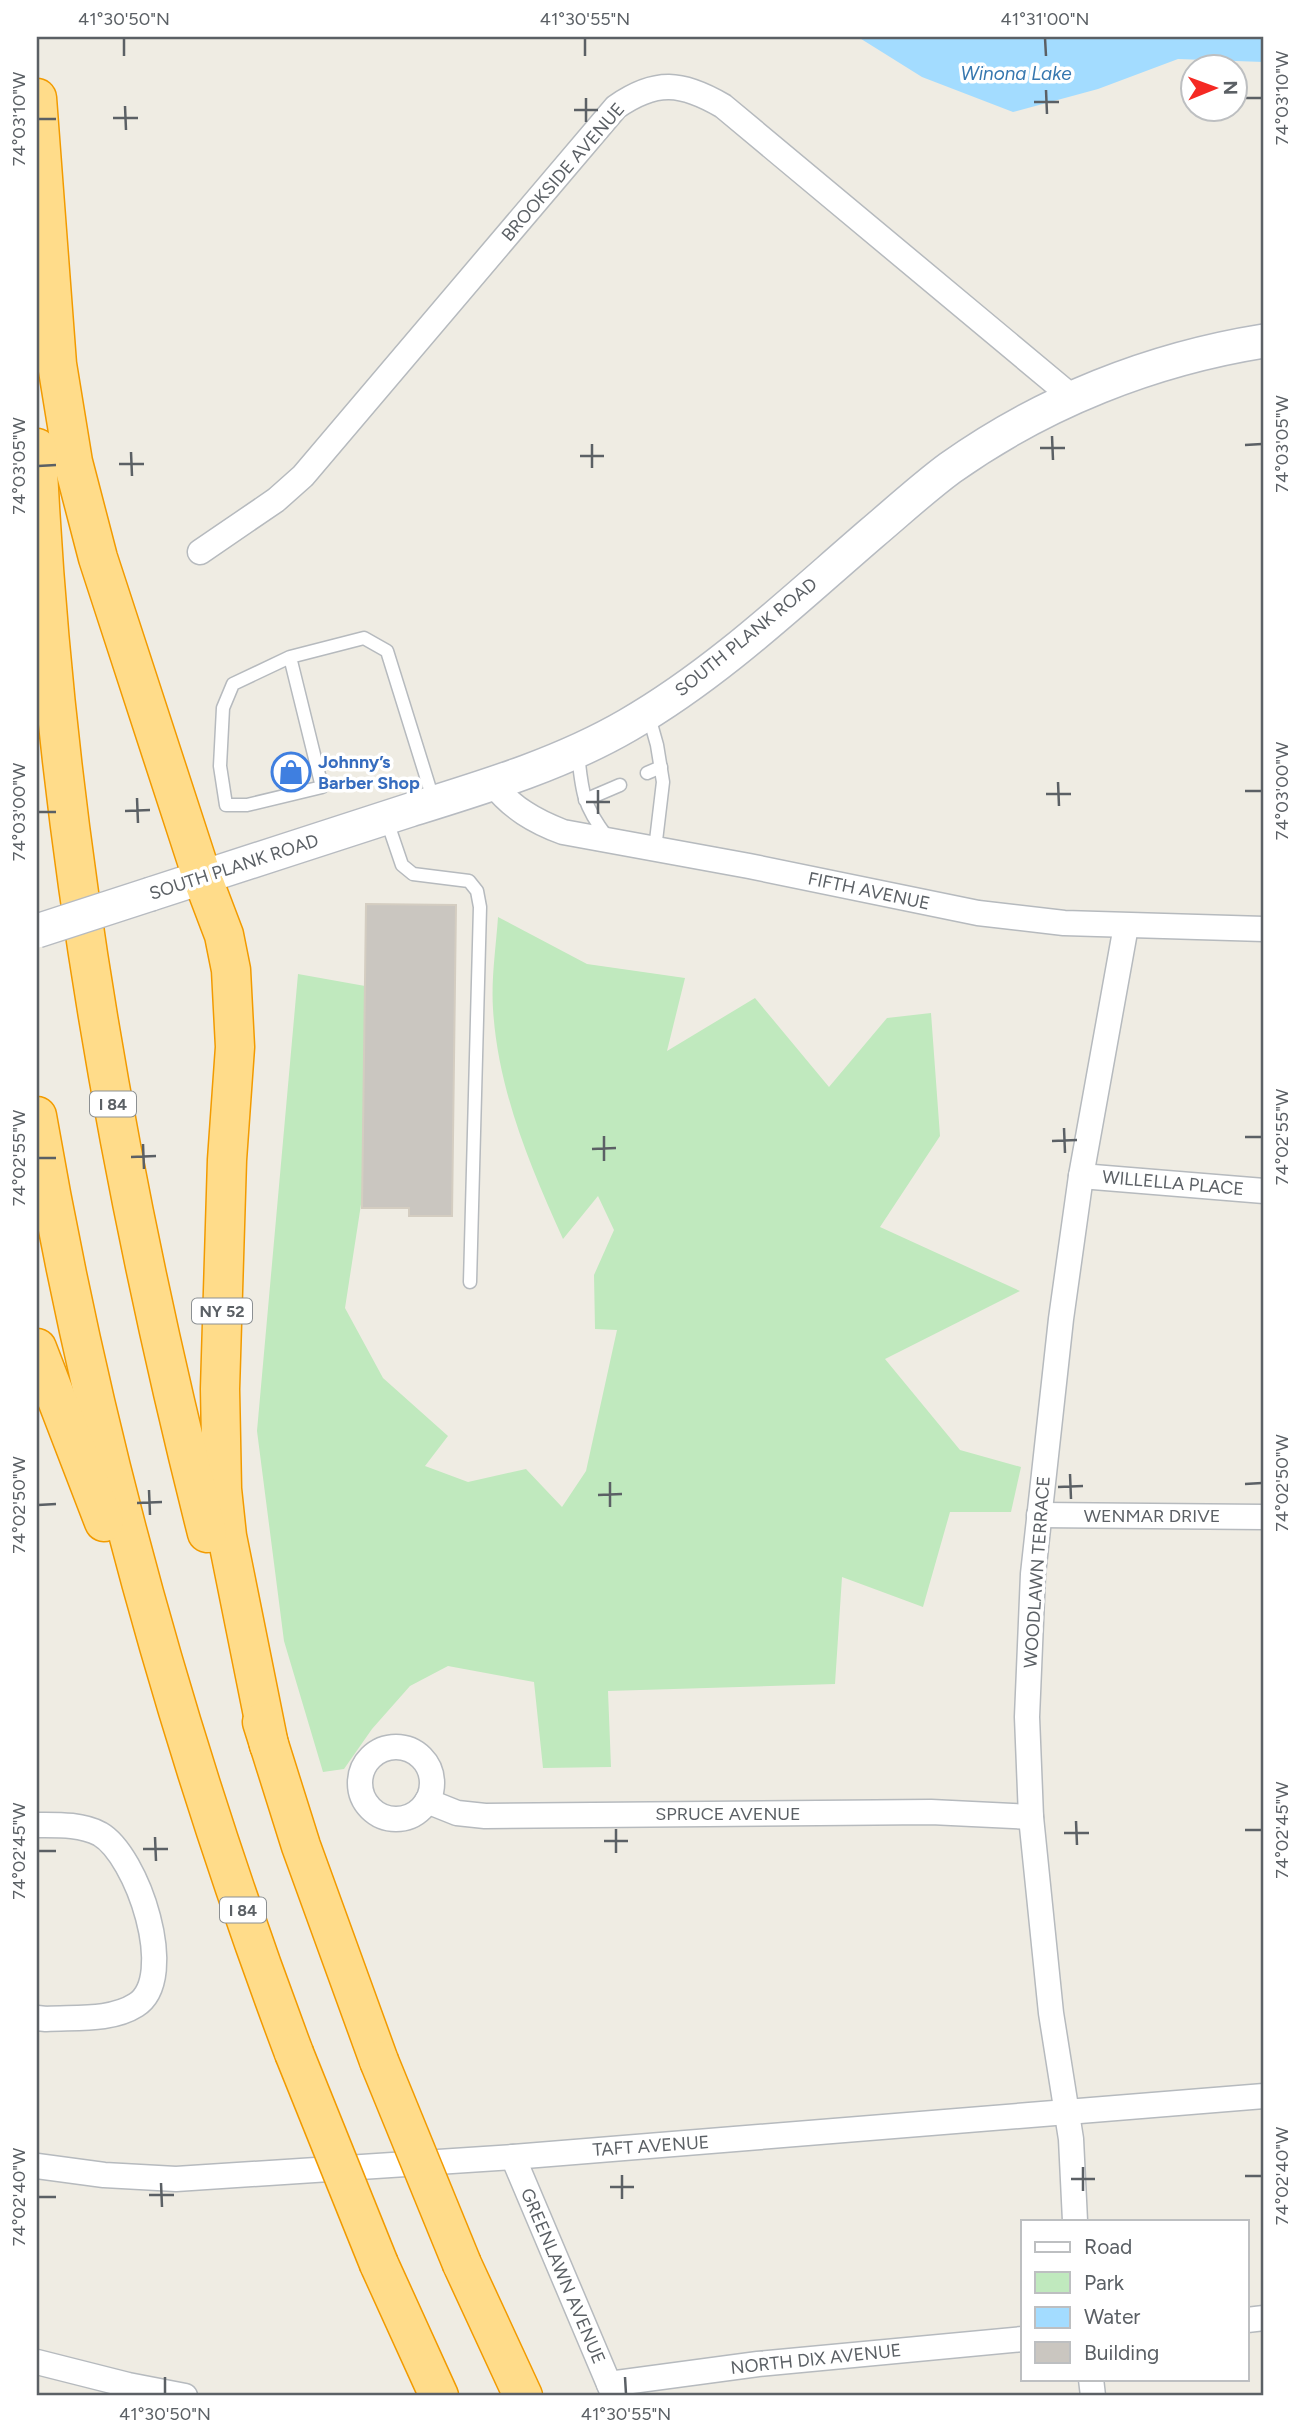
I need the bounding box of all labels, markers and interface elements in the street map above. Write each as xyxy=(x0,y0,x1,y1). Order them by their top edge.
text: 41°30'50"N xyxy=(78,8,170,30)
text: 41°30'55"N xyxy=(540,8,630,30)
text: 41°31'00"N xyxy=(1001,8,1089,30)
text: 74°03'10"W xyxy=(1271,50,1293,145)
north arrow xyxy=(1178,52,1248,122)
water label: Winona Lake xyxy=(960,62,1072,85)
text: 74°03'10"W xyxy=(8,71,30,166)
text: N xyxy=(1219,80,1242,95)
street label: BROOKSIDE AVENUE xyxy=(497,98,629,246)
text: 74°03'05"W xyxy=(1271,395,1293,493)
text: 74°03'05"W xyxy=(8,417,30,515)
street label: SOUTH PLANK ROAD xyxy=(670,573,822,701)
text: 74°03'00"W xyxy=(1271,741,1293,840)
shop icon: Johnny’s Barber Shop xyxy=(270,751,312,793)
place label: Johnny’s Barber Shop xyxy=(318,751,420,794)
text: 74°03'00"W xyxy=(8,762,30,861)
street label: SOUTH PLANK ROAD xyxy=(147,829,321,905)
street label: FIFTH AVENUE xyxy=(806,867,932,915)
text: 74°02'55"W xyxy=(1271,1088,1293,1185)
road number: I 84 xyxy=(90,1092,136,1116)
text: 74°02'55"W xyxy=(8,1109,30,1206)
street label: WILLELLA PLACE xyxy=(1101,1166,1245,1200)
road number: NY 52 xyxy=(192,1298,252,1324)
text: 74°02'50"W xyxy=(1271,1433,1293,1532)
text: 74°02'50"W xyxy=(8,1455,30,1554)
street label: WOODLAWN TERRACE xyxy=(1019,1475,1055,1669)
street label: WENMAR DRIVE xyxy=(1084,1505,1220,1527)
text: 74°02'45"W xyxy=(1271,1781,1293,1879)
text: 74°02'45"W xyxy=(8,1802,30,1900)
street label: SPRUCE AVENUE xyxy=(655,1803,801,1825)
road number: I 84 xyxy=(220,1898,266,1922)
text: 74°02'40"W xyxy=(1271,2126,1293,2225)
street label: TAFT AVENUE xyxy=(592,2131,710,2161)
text: 74°02'40"W xyxy=(8,2147,30,2246)
street label: GREENLAWN AVENUE xyxy=(516,2185,610,2367)
legend xyxy=(1021,2220,1248,2380)
text: Road xyxy=(1084,2234,1132,2259)
text: Park xyxy=(1084,2270,1125,2295)
text: Water xyxy=(1084,2304,1140,2329)
street label: NORTH DIX AVENUE xyxy=(730,2339,902,2379)
text: Building xyxy=(1084,2340,1159,2365)
text: 41°30'50"N xyxy=(119,2403,211,2425)
text: 41°30'55"N xyxy=(581,2403,671,2425)

